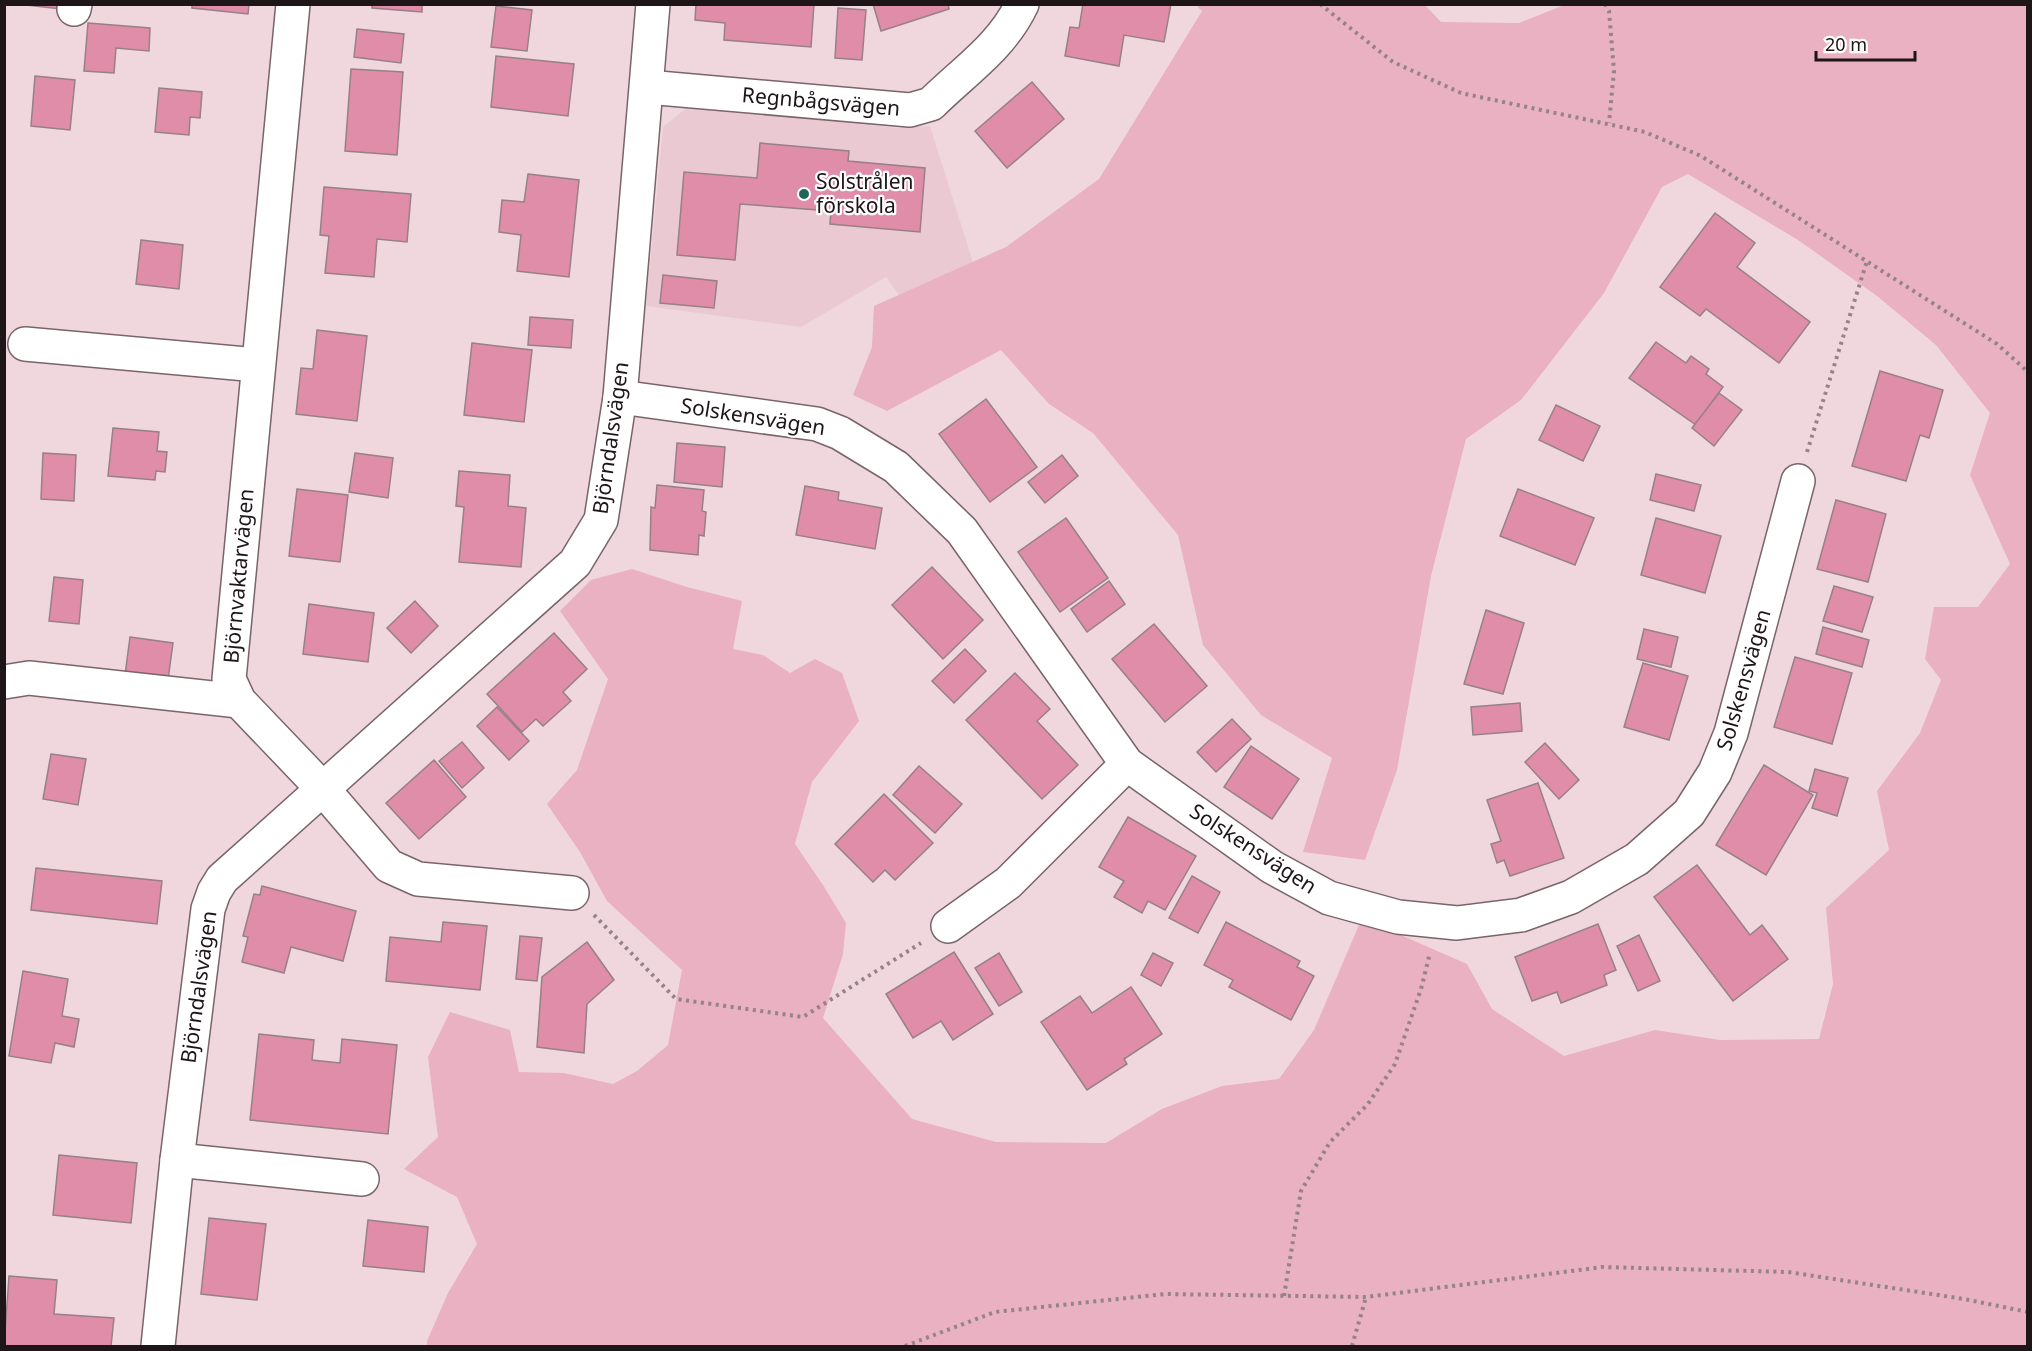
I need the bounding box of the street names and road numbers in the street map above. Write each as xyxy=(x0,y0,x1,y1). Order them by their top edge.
street label: Regnbågsvägen xyxy=(741,80,901,122)
street label: Björndalsvägen xyxy=(585,360,635,516)
street label: Solskensvägen xyxy=(679,391,827,441)
street label: Björnvaktarvägen xyxy=(216,487,260,664)
street label: Solskensvägen xyxy=(1709,606,1777,754)
street label: Solskensvägen xyxy=(1185,797,1322,900)
street label: Björndalsvägen xyxy=(173,909,223,1065)

